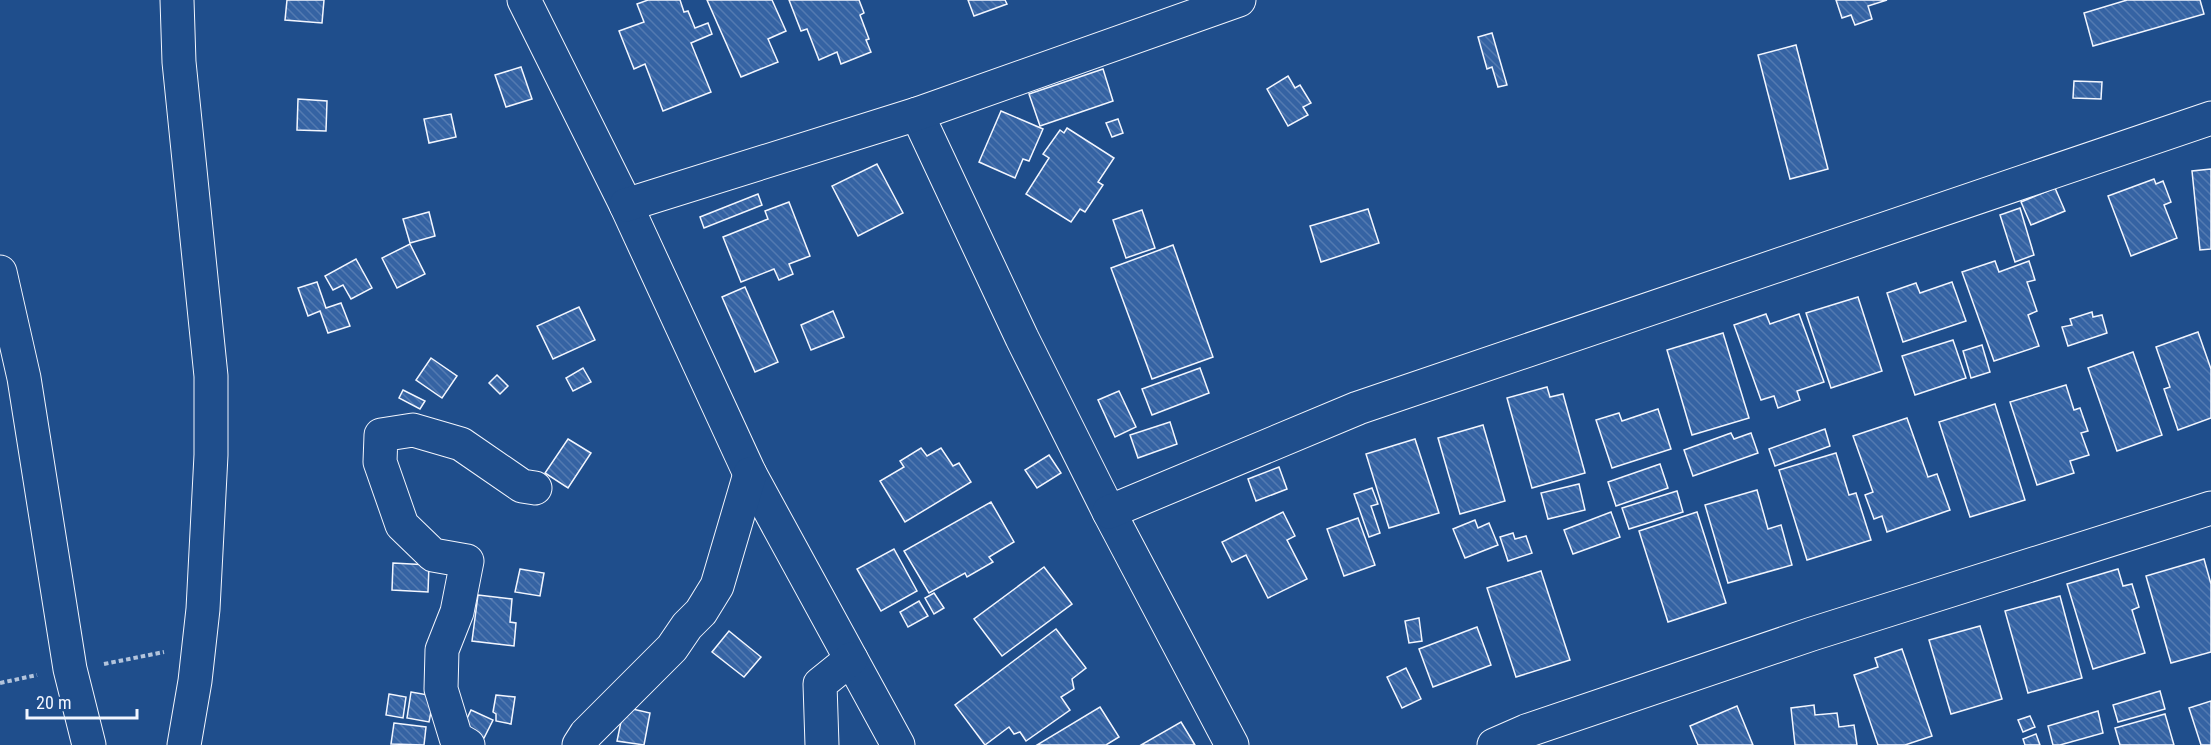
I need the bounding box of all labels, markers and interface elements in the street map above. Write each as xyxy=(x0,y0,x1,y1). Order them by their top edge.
scale bar xyxy=(27,682,136,720)
text: 20 m xyxy=(36,692,71,713)

